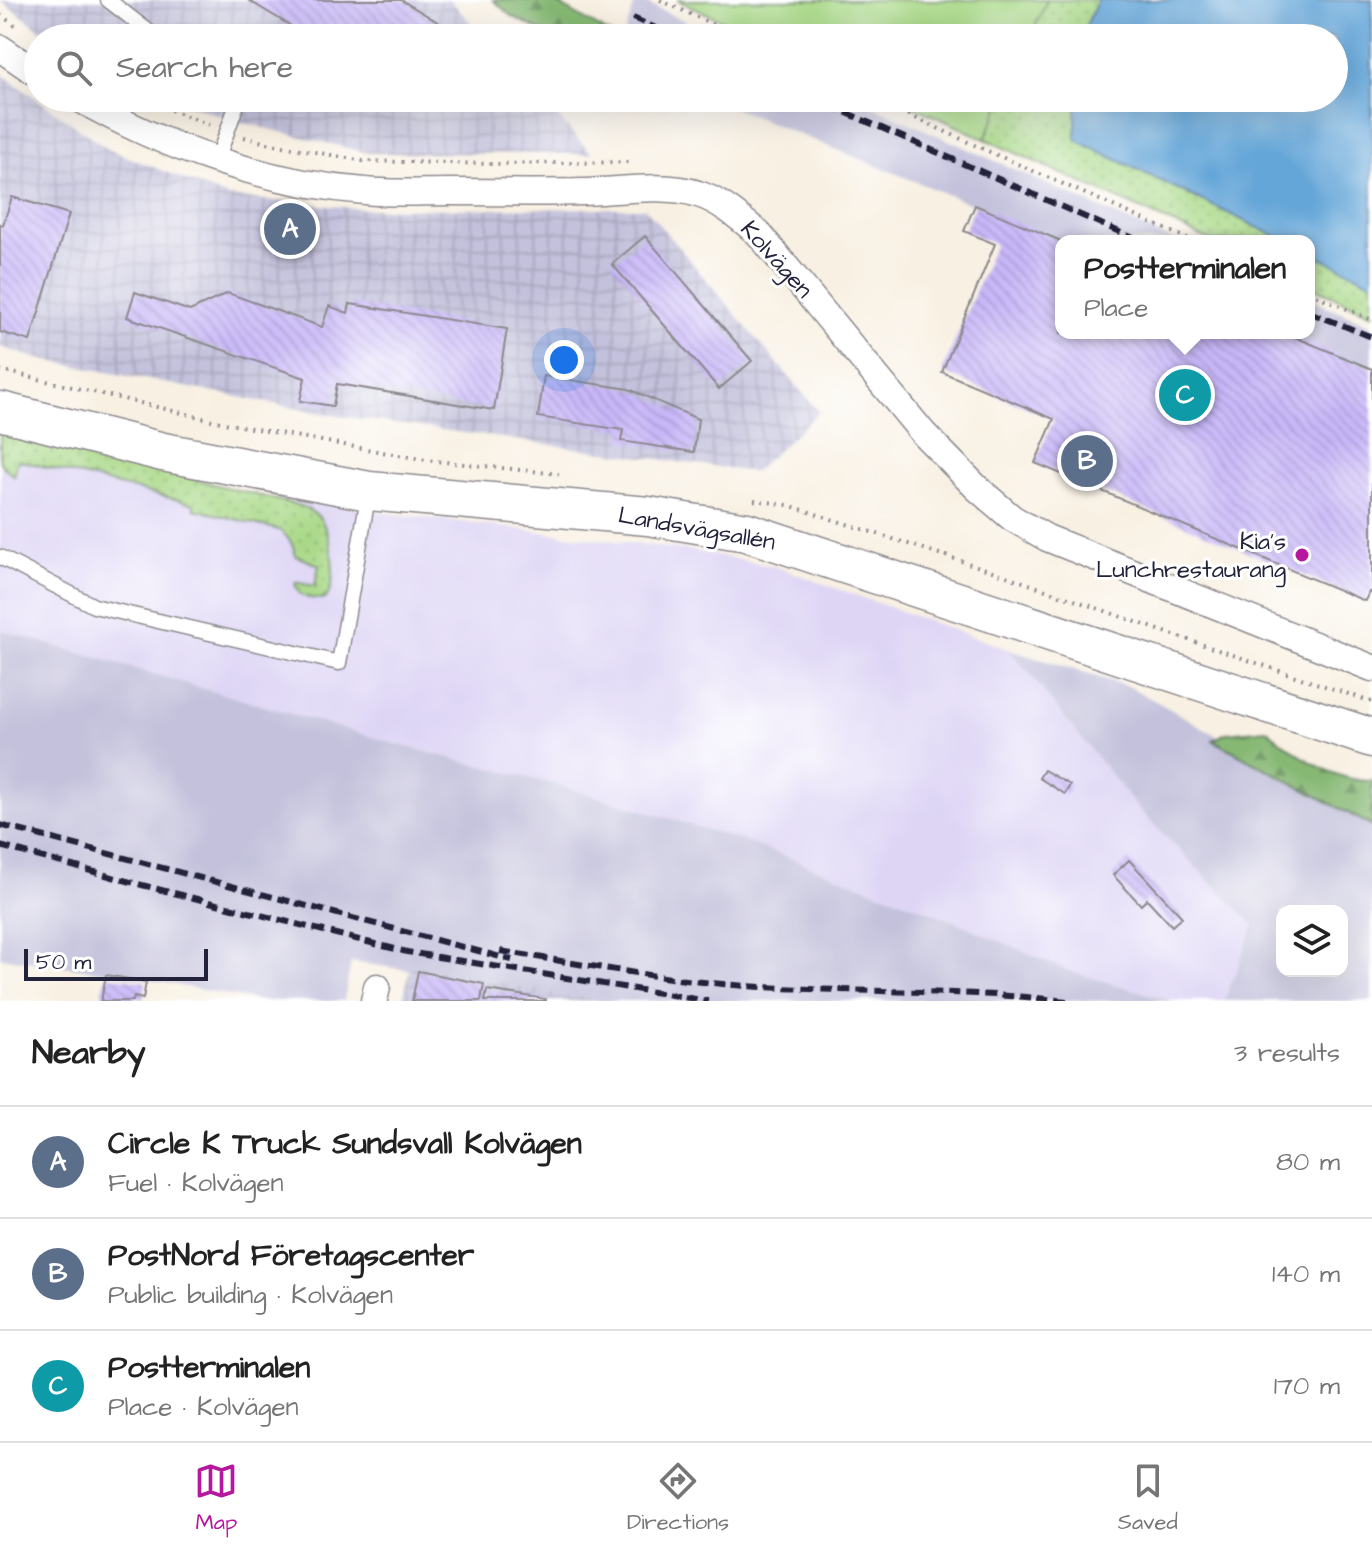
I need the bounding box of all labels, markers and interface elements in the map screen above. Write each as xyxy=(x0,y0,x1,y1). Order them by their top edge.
search box xyxy=(24,24,1348,112)
icon: search xyxy=(52,46,96,90)
text: Search here xyxy=(116,47,293,89)
pin: A xyxy=(264,199,316,259)
street label: Kolvägen xyxy=(731,213,820,307)
popup xyxy=(1055,235,1315,339)
text: Postterminalen xyxy=(1084,248,1286,290)
text: Place xyxy=(1084,290,1148,326)
your location xyxy=(544,340,584,380)
pin: C xyxy=(1159,365,1211,425)
pin: B xyxy=(1061,431,1113,491)
street label: Landsvägsallén xyxy=(615,498,778,561)
place label: Kia's Lunchrestaurang xyxy=(1096,525,1286,588)
marker: Kia's Lunchrestaurang xyxy=(1293,546,1311,564)
map controls xyxy=(1276,905,1348,977)
button: layers xyxy=(1276,905,1348,977)
scale bar xyxy=(24,945,208,981)
text: 50 m xyxy=(36,947,91,978)
text: Nearby xyxy=(32,1029,146,1077)
text: 3 results xyxy=(1234,1035,1340,1071)
text: Circle K Truck Sundsvall Kolvägen xyxy=(108,1123,582,1165)
text: A xyxy=(50,1144,66,1180)
text: 80 m xyxy=(1276,1144,1340,1180)
text: Fuel · Kolvägen xyxy=(108,1165,283,1201)
text: PostNord Företagscenter xyxy=(108,1235,474,1277)
text: B xyxy=(49,1256,67,1292)
text: 140 m xyxy=(1272,1256,1340,1292)
text: Public building · Kolvägen xyxy=(108,1277,393,1313)
text: Postterminalen xyxy=(108,1347,310,1389)
text: C xyxy=(49,1368,67,1404)
text: 170 m xyxy=(1274,1368,1340,1404)
text: Place · Kolvägen xyxy=(108,1389,299,1425)
tab: Map xyxy=(194,1459,238,1538)
tab: Directions xyxy=(627,1459,729,1538)
tab: Saved xyxy=(1118,1459,1178,1538)

